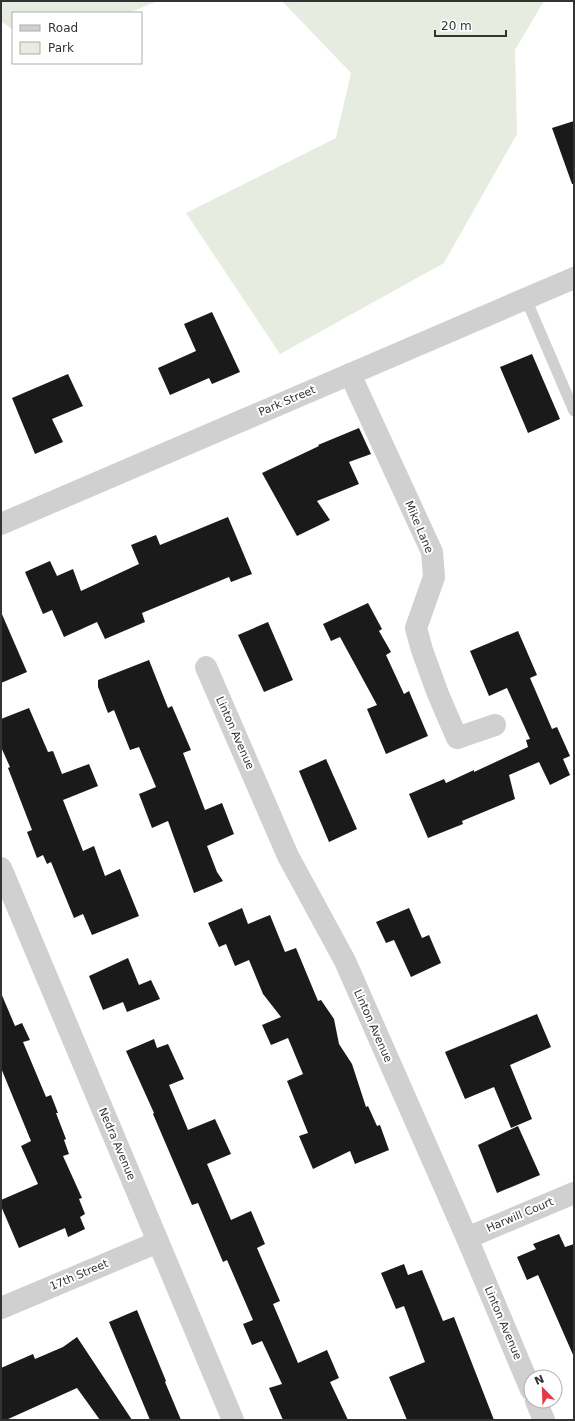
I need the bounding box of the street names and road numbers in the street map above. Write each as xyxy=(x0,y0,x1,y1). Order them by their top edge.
street label: Park Street xyxy=(257,383,318,419)
street label: Mike Lane xyxy=(402,499,436,555)
street label: Linton Avenue xyxy=(213,694,257,772)
street label: Linton Avenue xyxy=(351,987,395,1065)
street label: Nedra Avenue xyxy=(96,1106,138,1182)
street label: Harwill Court xyxy=(485,1195,556,1235)
street label: 17th Street xyxy=(48,1257,111,1293)
street label: Linton Avenue xyxy=(482,1284,524,1362)

